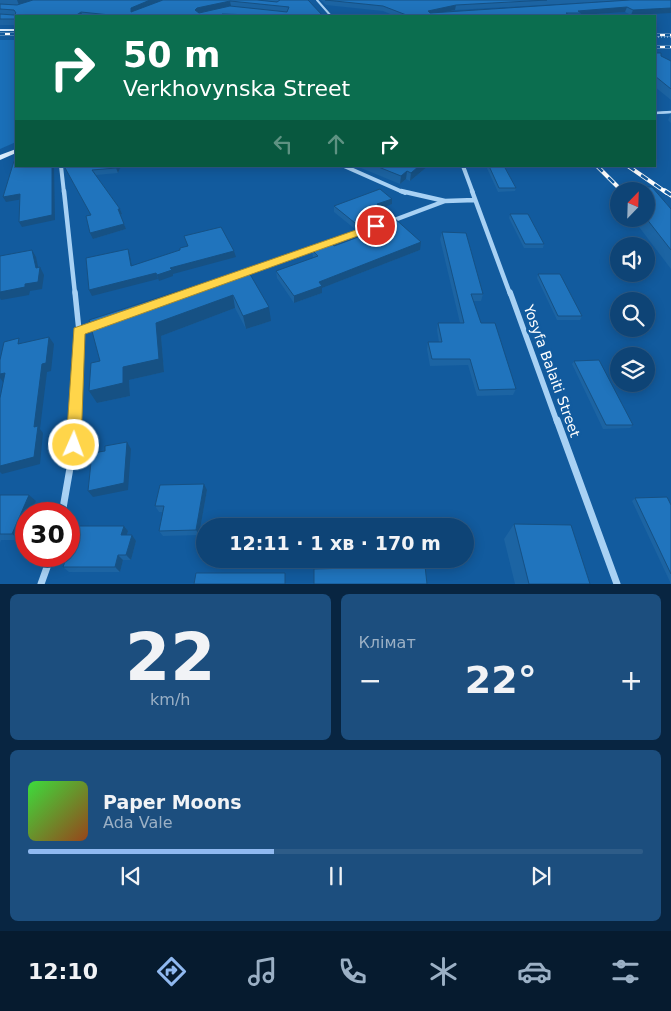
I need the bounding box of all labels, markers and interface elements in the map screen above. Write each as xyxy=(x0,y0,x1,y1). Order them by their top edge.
icon: right xyxy=(40,35,105,100)
text: 50 m xyxy=(123,35,220,75)
text: Verkhovynska Street xyxy=(123,76,350,101)
icon: left xyxy=(269,130,297,158)
icon: ahead xyxy=(322,130,350,158)
icon: right xyxy=(375,130,403,158)
north arrow xyxy=(610,182,655,228)
map controls xyxy=(610,182,655,392)
pin xyxy=(355,205,397,247)
icon: arrive xyxy=(362,212,390,240)
button: sound xyxy=(610,237,655,282)
button: search xyxy=(610,292,655,337)
street label: Yosyfa Balaiti Street xyxy=(520,302,584,440)
button: layers xyxy=(610,347,655,392)
position arrow xyxy=(47,418,99,470)
speed limit sign: 30 xyxy=(15,502,80,567)
text: 12:11 · 1 хв · 170 m xyxy=(229,532,441,554)
text: 22 xyxy=(125,620,215,695)
text: Клімат xyxy=(359,633,416,652)
text: 22° xyxy=(465,658,537,702)
text: − xyxy=(359,664,382,697)
text: + xyxy=(620,664,643,697)
text: km/h xyxy=(150,690,190,709)
text: Paper Moons xyxy=(103,791,242,813)
text: Ada Vale xyxy=(103,813,173,832)
icon: previous xyxy=(117,862,145,890)
icon: pause xyxy=(322,862,350,890)
icon: next xyxy=(527,862,555,890)
icon: directions xyxy=(154,954,189,989)
icon: music xyxy=(245,954,280,989)
icon: phone xyxy=(335,954,370,989)
icon: climate xyxy=(426,954,461,989)
icon: car xyxy=(517,954,552,989)
icon: filters xyxy=(608,954,643,989)
text: 12:10 xyxy=(28,959,98,984)

